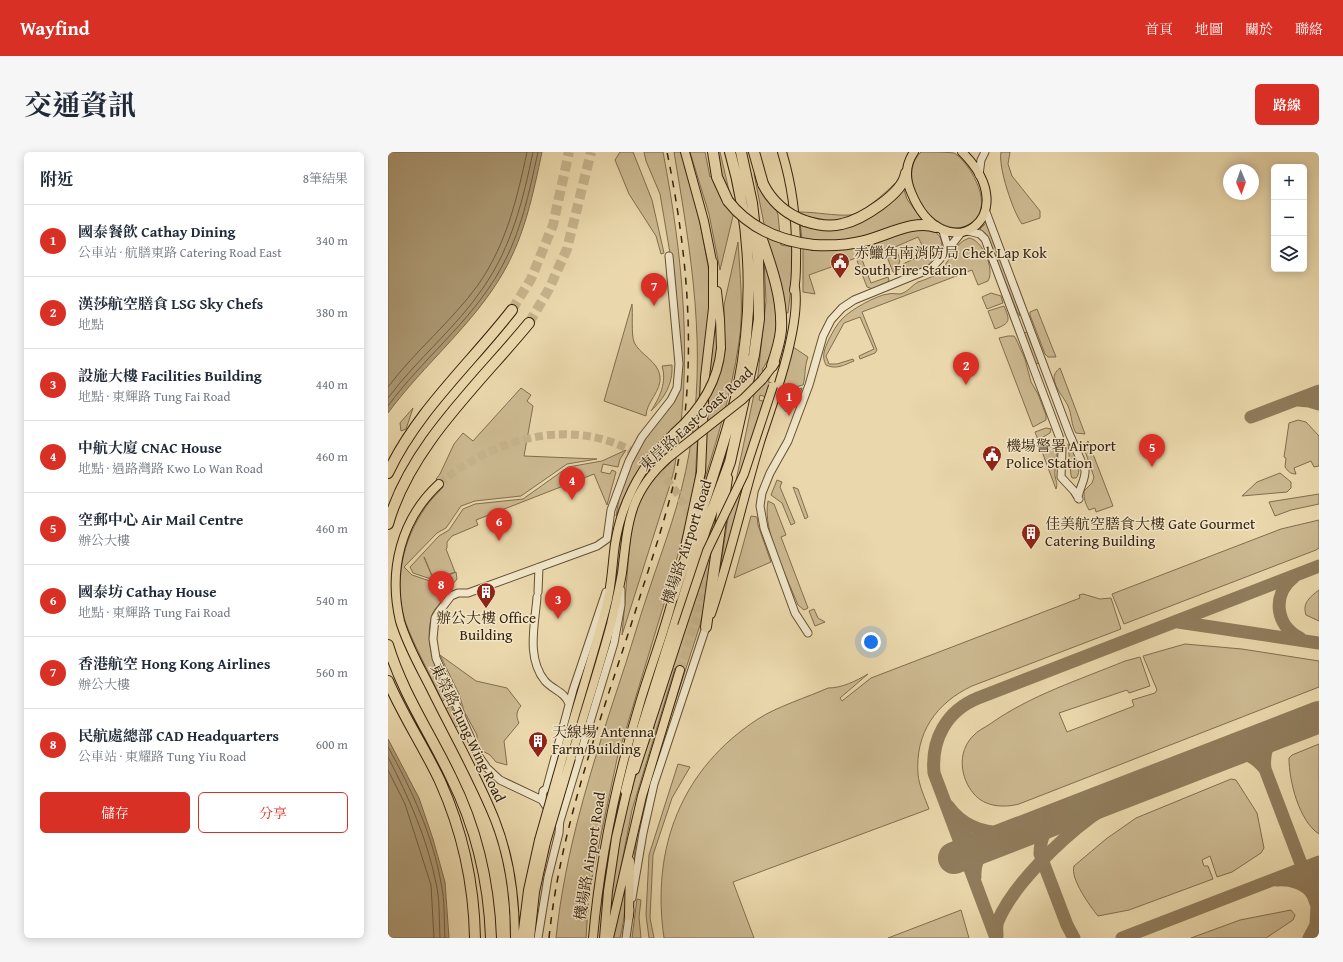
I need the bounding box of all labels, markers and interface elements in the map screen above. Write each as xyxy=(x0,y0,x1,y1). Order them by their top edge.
text: Wayfind xyxy=(20,14,90,42)
text: 首頁 xyxy=(1145,19,1173,39)
text: 地圖 xyxy=(1195,19,1223,39)
text: 關於 xyxy=(1245,19,1273,39)
text: 聯絡 xyxy=(1295,19,1323,39)
text: 交通資訊 xyxy=(24,84,136,125)
button: 路線 xyxy=(1255,84,1319,125)
north arrow xyxy=(1223,164,1259,200)
map controls xyxy=(1271,164,1307,272)
button: + xyxy=(1271,164,1307,200)
text: 附近 xyxy=(40,166,74,191)
text: 8筆結果 xyxy=(303,169,348,188)
button: − xyxy=(1271,200,1307,236)
text: 國泰餐飲 Cathay Dining xyxy=(78,221,235,242)
text: 1 xyxy=(50,231,56,250)
text: 340 m xyxy=(316,231,348,250)
button: layers xyxy=(1271,236,1307,272)
place label: 赤鱲角南消防局 Chek Lap Kok South Fire Station xyxy=(854,242,1047,280)
text: 公車站 · 航膳東路 Catering Road East xyxy=(78,243,282,262)
public building icon: 赤鱲角南消防局 Chek Lap Kok South Fire Station xyxy=(829,251,851,279)
pin: 7 xyxy=(641,273,667,306)
text: 漢莎航空膳食 LSG Sky Chefs xyxy=(78,293,263,314)
text: 2 xyxy=(50,303,56,322)
text: 380 m xyxy=(316,303,348,322)
text: 地點 xyxy=(78,315,104,334)
pin: 2 xyxy=(953,352,979,385)
street label: 東岸路 East Coast Road xyxy=(634,362,757,475)
text: 設施大樓 Facilities Building xyxy=(78,365,262,386)
text: 3 xyxy=(50,375,56,394)
text: 440 m xyxy=(316,375,348,394)
pin: 1 xyxy=(776,383,802,416)
text: 地點 · 東輝路 Tung Fai Road xyxy=(78,387,230,406)
pin: 5 xyxy=(1139,434,1165,467)
place label: 機場警署 Airport Police Station xyxy=(1006,435,1117,473)
text: 中航大廈 CNAC House xyxy=(78,437,222,458)
public building icon: 機場警署 Airport Police Station xyxy=(981,444,1003,472)
text: 4 xyxy=(50,447,56,466)
text: 460 m xyxy=(316,447,348,466)
text: 地點 · 過路灣路 Kwo Lo Wan Road xyxy=(78,459,263,478)
pin: 4 xyxy=(559,467,585,500)
street label: 機場路 Airport Road xyxy=(656,477,717,607)
pin: 6 xyxy=(486,508,512,541)
text: 空郵中心 Air Mail Centre xyxy=(78,509,243,530)
place label: 佳美航空膳食大樓 Gate Gourmet Catering Building xyxy=(1045,513,1256,551)
text: 5 xyxy=(50,519,56,538)
text: 460 m xyxy=(316,519,348,538)
building icon: 佳美航空膳食大樓 Gate Gourmet Catering Building xyxy=(1020,522,1042,550)
text: 辦公大樓 xyxy=(78,531,130,550)
pin: 8 xyxy=(428,571,454,604)
text: 國泰坊 Cathay House xyxy=(78,581,217,602)
building icon: 辦公大樓 Office Building xyxy=(475,581,497,609)
pin: 3 xyxy=(545,586,571,619)
text: 6 xyxy=(50,591,56,610)
text: 540 m xyxy=(316,591,348,610)
text: 地點 · 東輝路 Tung Fai Road xyxy=(78,603,230,622)
place label: 辦公大樓 Office Building xyxy=(436,607,536,645)
your location xyxy=(861,632,881,652)
text: 香港航空 Hong Kong Airlines xyxy=(78,653,270,674)
street label: 東榮路 Tung Wing Road xyxy=(426,660,511,805)
text: 7 xyxy=(50,663,56,682)
text: 560 m xyxy=(316,663,348,682)
text: 辦公大樓 xyxy=(78,675,130,694)
place label: 天線場 Antenna Farm Building xyxy=(552,721,654,759)
text: 民航處總部 CAD Headquarters xyxy=(78,725,279,746)
building icon: 天線場 Antenna Farm Building xyxy=(527,730,549,758)
text: 8 xyxy=(50,735,56,754)
text: 600 m xyxy=(316,735,348,754)
text: 公車站 · 東耀路 Tung Yiu Road xyxy=(78,747,246,766)
street label: 機場路 Airport Road xyxy=(569,790,610,922)
button: 儲存 xyxy=(40,792,190,833)
button: 分享 xyxy=(198,792,348,833)

